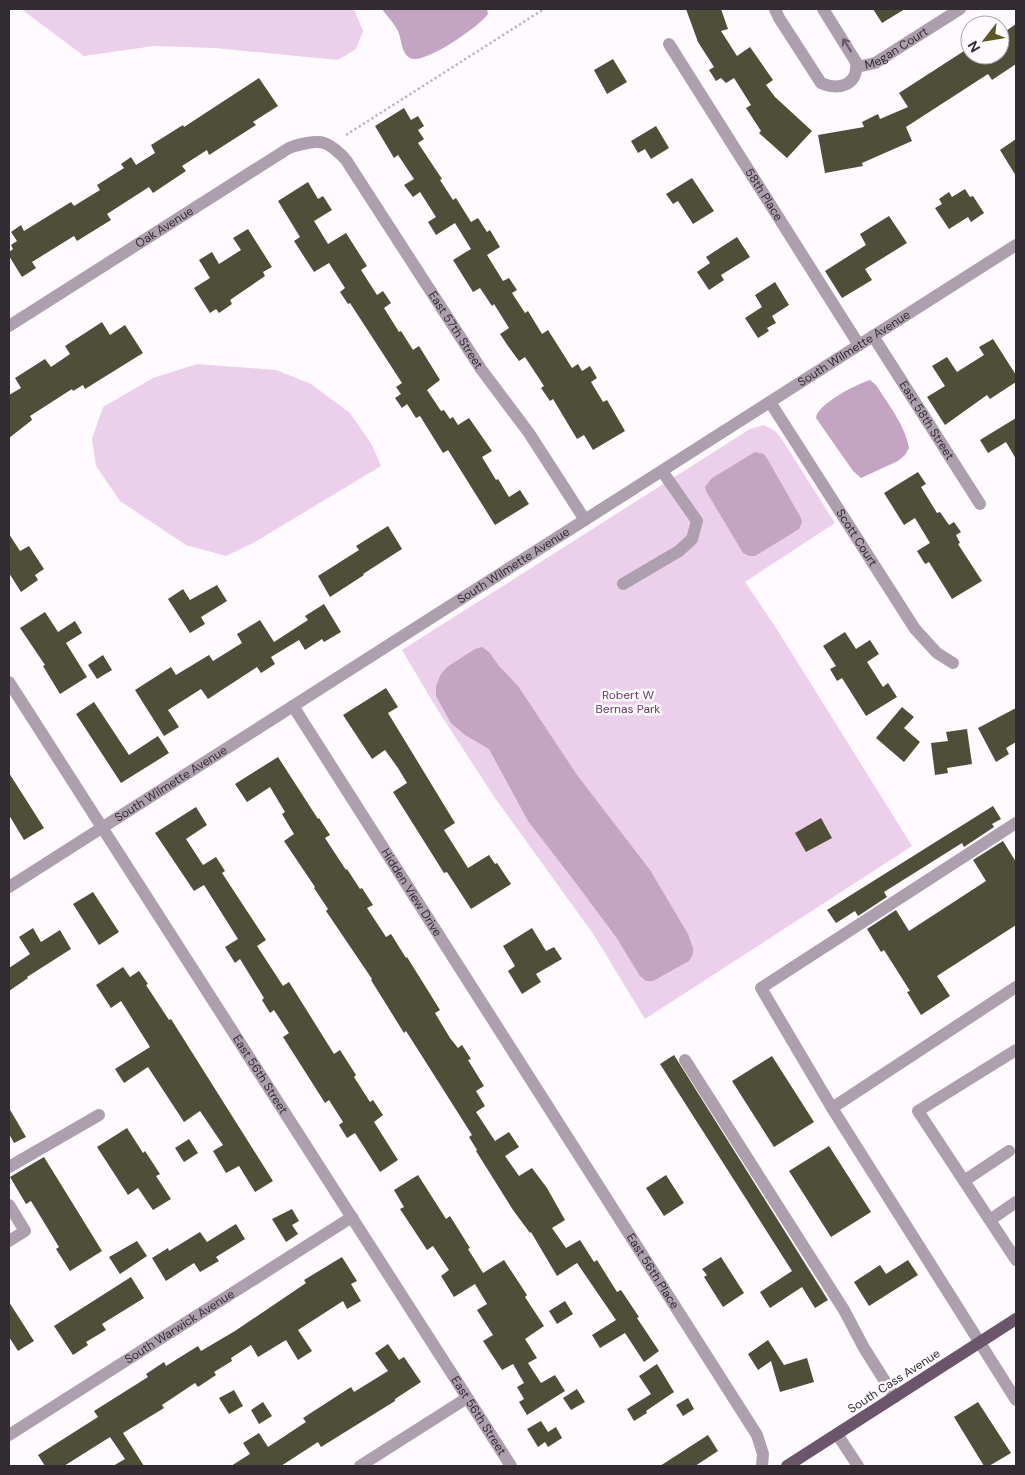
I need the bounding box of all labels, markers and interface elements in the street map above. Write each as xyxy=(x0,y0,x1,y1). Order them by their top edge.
north arrow xyxy=(960,15,1010,65)
street label: Megan Court xyxy=(863,23,931,73)
text: N xyxy=(964,38,984,56)
one-way arrow xyxy=(842,39,852,53)
street label: 58th Place xyxy=(741,165,787,224)
street label: Oak Avenue xyxy=(132,203,197,252)
street label: East 57th Street xyxy=(425,288,487,372)
street label: South Wilmette Avenue xyxy=(795,306,913,390)
street label: East 58th Street xyxy=(896,378,958,463)
street label: Scott Court xyxy=(832,506,881,570)
street label: South Wilmette Avenue xyxy=(454,524,573,607)
park label: Robert W Bernas Park xyxy=(596,687,660,717)
street label: South Wilmette Avenue xyxy=(112,742,230,826)
street label: Hidden View Drive xyxy=(378,845,446,940)
street label: East 56th Street xyxy=(229,1032,292,1117)
street label: East 56th Place xyxy=(623,1230,683,1312)
street label: South Warwick Avenue xyxy=(122,1286,237,1367)
street label: South Cass Avenue xyxy=(845,1345,943,1417)
street label: East 56th Street xyxy=(447,1373,510,1458)

